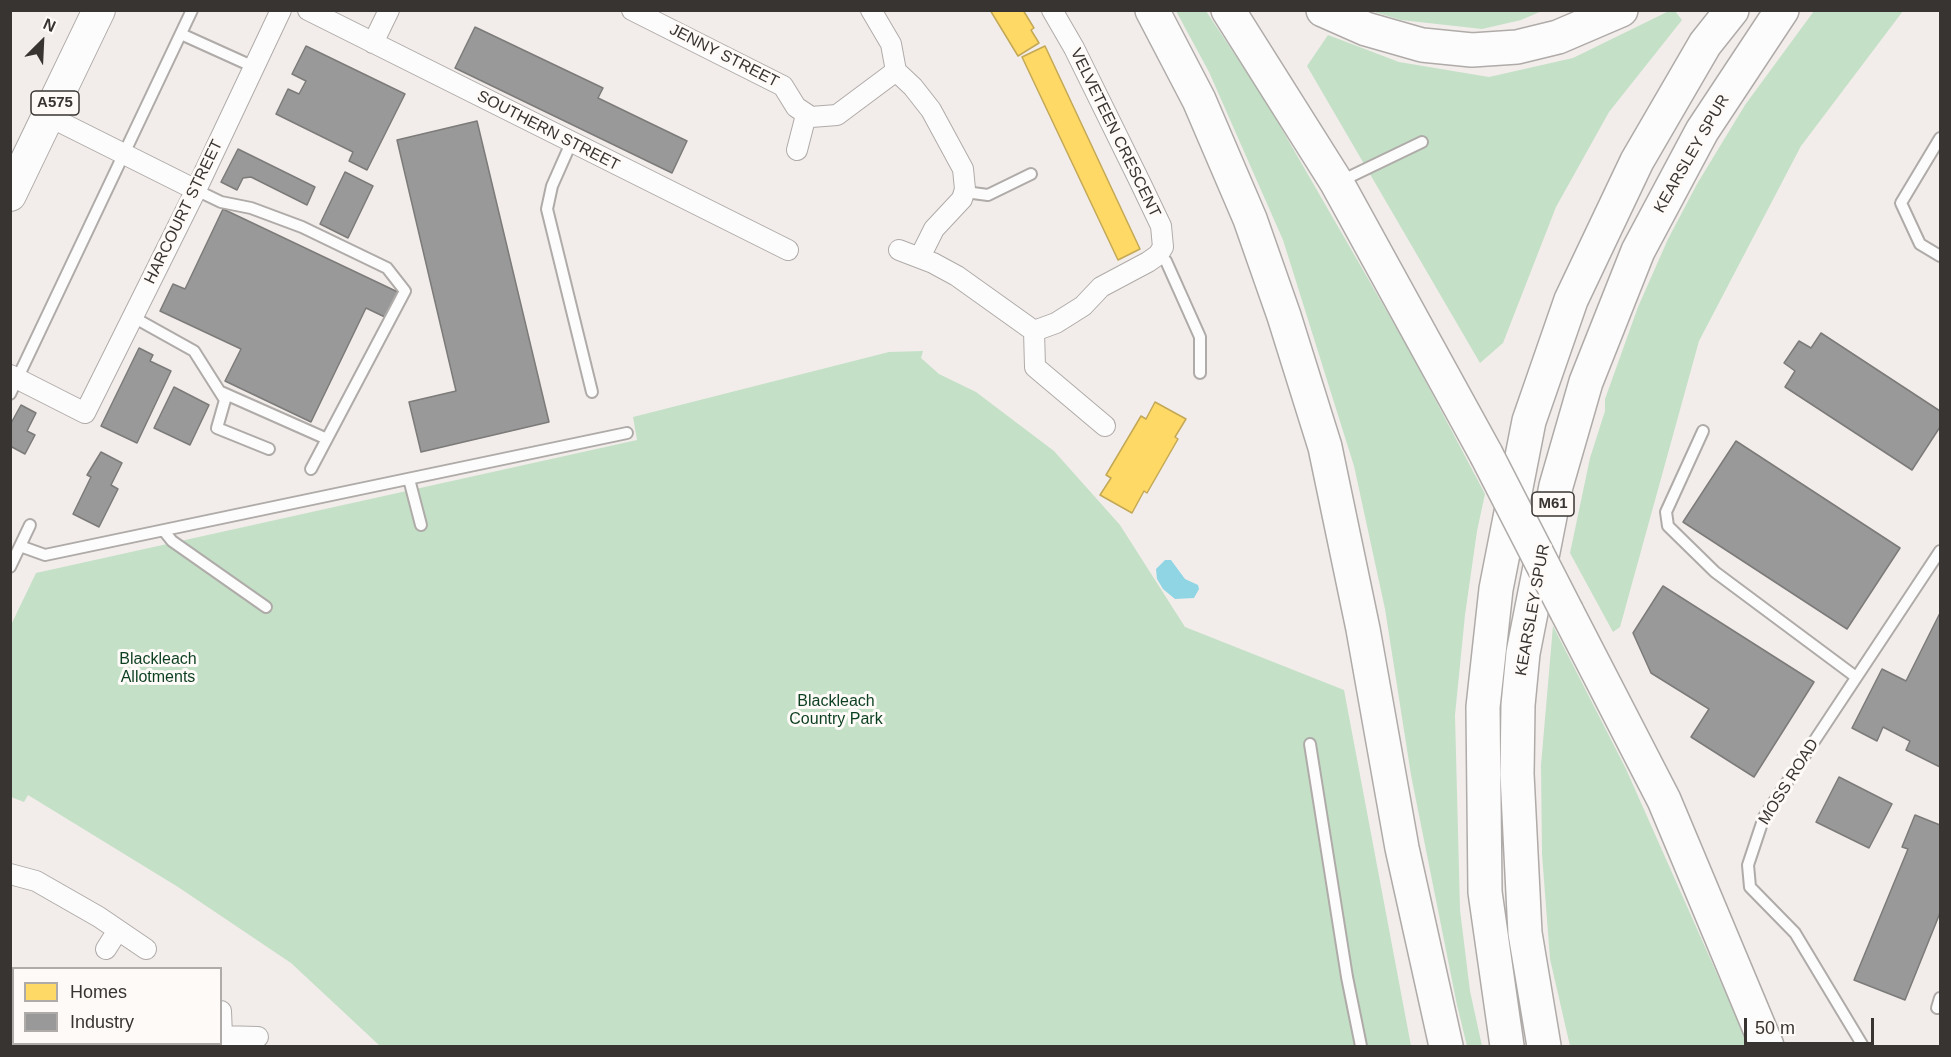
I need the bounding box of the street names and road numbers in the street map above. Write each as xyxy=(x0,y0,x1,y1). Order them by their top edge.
street label: JENNY STREET xyxy=(666,20,782,92)
street label: VELVETEEN CRESCENT xyxy=(1066,45,1164,221)
street label: SOUTHERN STREET xyxy=(474,87,622,175)
road number: A575 xyxy=(31,91,79,115)
street label: KEARSLEY SPUR xyxy=(1650,91,1734,217)
street label: HARCOURT STREET xyxy=(141,137,227,287)
road number: M61 xyxy=(1532,492,1574,516)
street label: KEARSLEY SPUR xyxy=(1512,543,1554,677)
street label: MOSS ROAD xyxy=(1755,735,1823,829)

